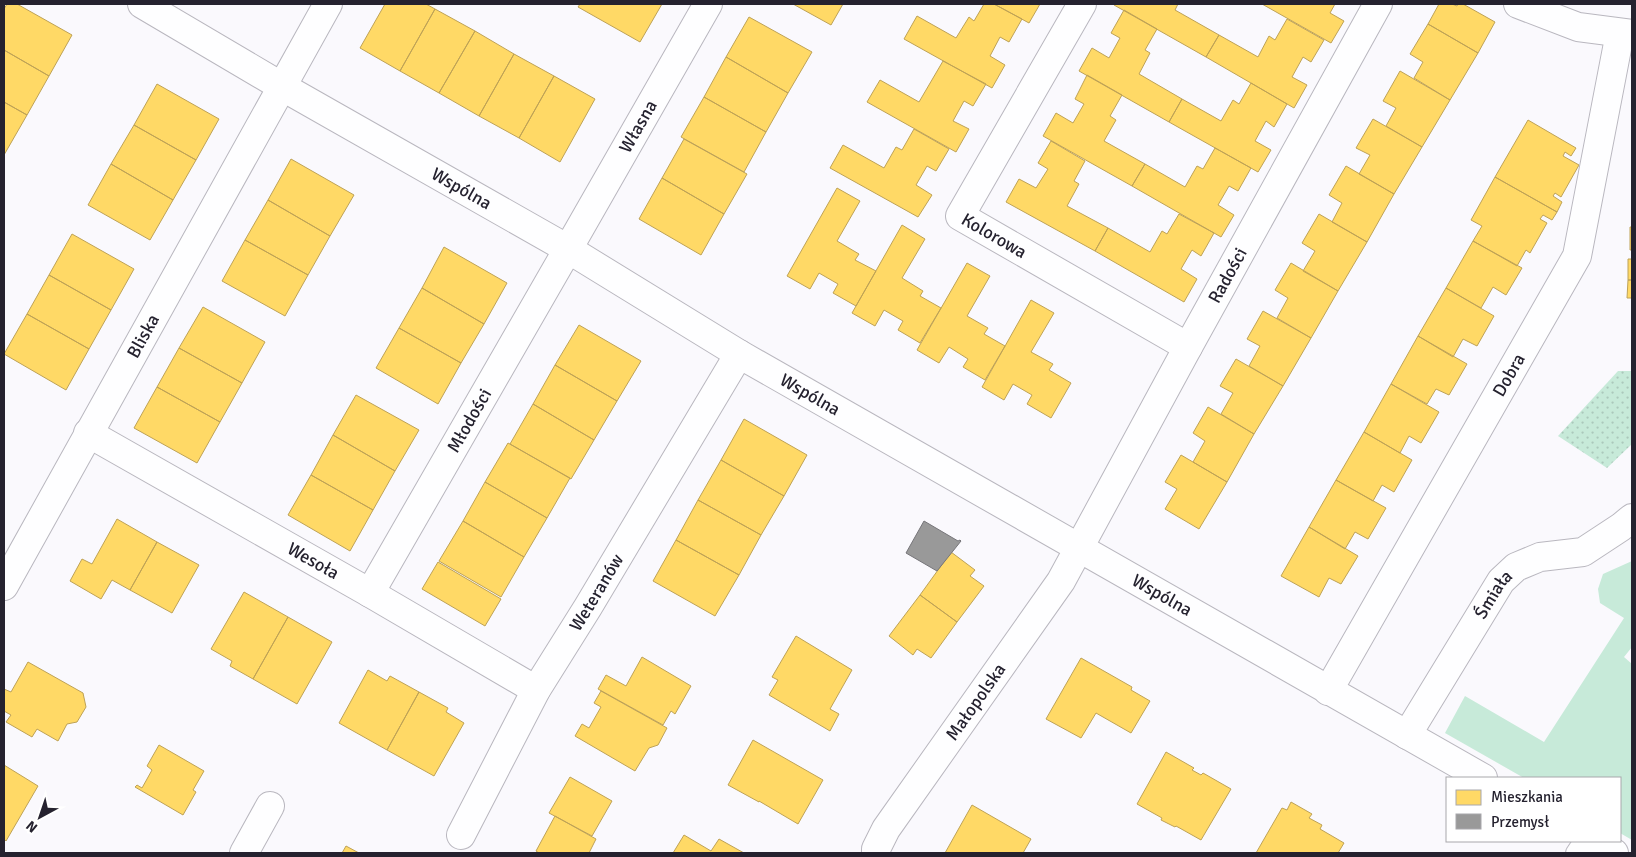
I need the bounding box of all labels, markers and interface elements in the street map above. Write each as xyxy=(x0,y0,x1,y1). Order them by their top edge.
street label: Własna xyxy=(614,96,662,157)
street label: Wspólna xyxy=(428,163,496,214)
street label: Kolorowa xyxy=(958,208,1031,263)
street label: Radości xyxy=(1203,244,1252,307)
street label: Bliska xyxy=(122,310,164,362)
street label: Dobra xyxy=(1488,350,1530,401)
street label: Wspólna xyxy=(776,369,844,420)
street label: Młodości xyxy=(442,385,496,456)
street label: Wesoła xyxy=(283,537,343,584)
street label: Weteranów xyxy=(565,550,628,635)
street label: Śmiała xyxy=(1470,565,1517,623)
street label: Wspólna xyxy=(1128,569,1196,621)
street label: Małopolska xyxy=(941,659,1010,745)
legend xyxy=(1446,777,1621,842)
text: Mieszkania xyxy=(1491,788,1563,806)
north arrow xyxy=(15,792,65,842)
text: Przemysł xyxy=(1491,813,1549,831)
text: N xyxy=(23,817,41,836)

